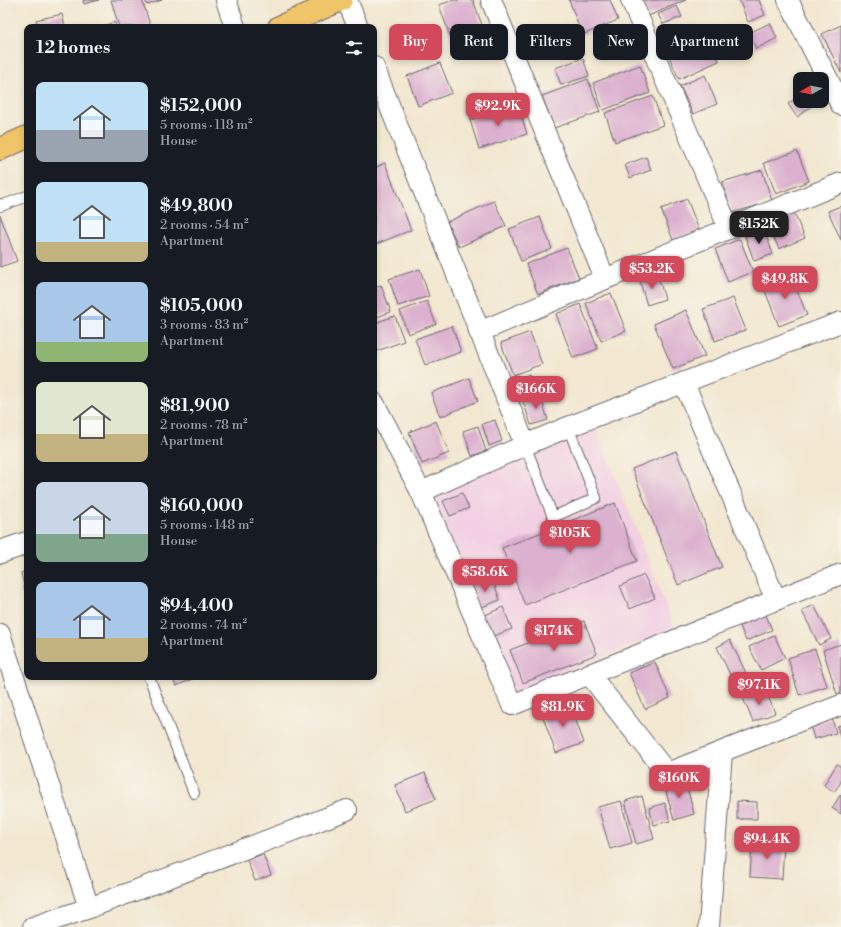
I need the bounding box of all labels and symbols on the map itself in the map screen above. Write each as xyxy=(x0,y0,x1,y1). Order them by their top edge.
north arrow xyxy=(793,72,829,108)
pin: $92.9K xyxy=(465,93,531,127)
pin: $152K xyxy=(731,211,787,245)
pin: $53.2K xyxy=(619,256,685,290)
pin: $49.8K xyxy=(752,266,818,300)
pin: $166K xyxy=(508,376,564,410)
pin: $105K xyxy=(542,520,598,554)
pin: $58.6K xyxy=(452,559,518,593)
pin: $174K xyxy=(526,618,582,652)
pin: $97.1K xyxy=(726,672,792,706)
pin: $81.9K xyxy=(530,694,596,728)
pin: $160K xyxy=(651,765,707,799)
pin: $94.4K xyxy=(734,826,800,860)

